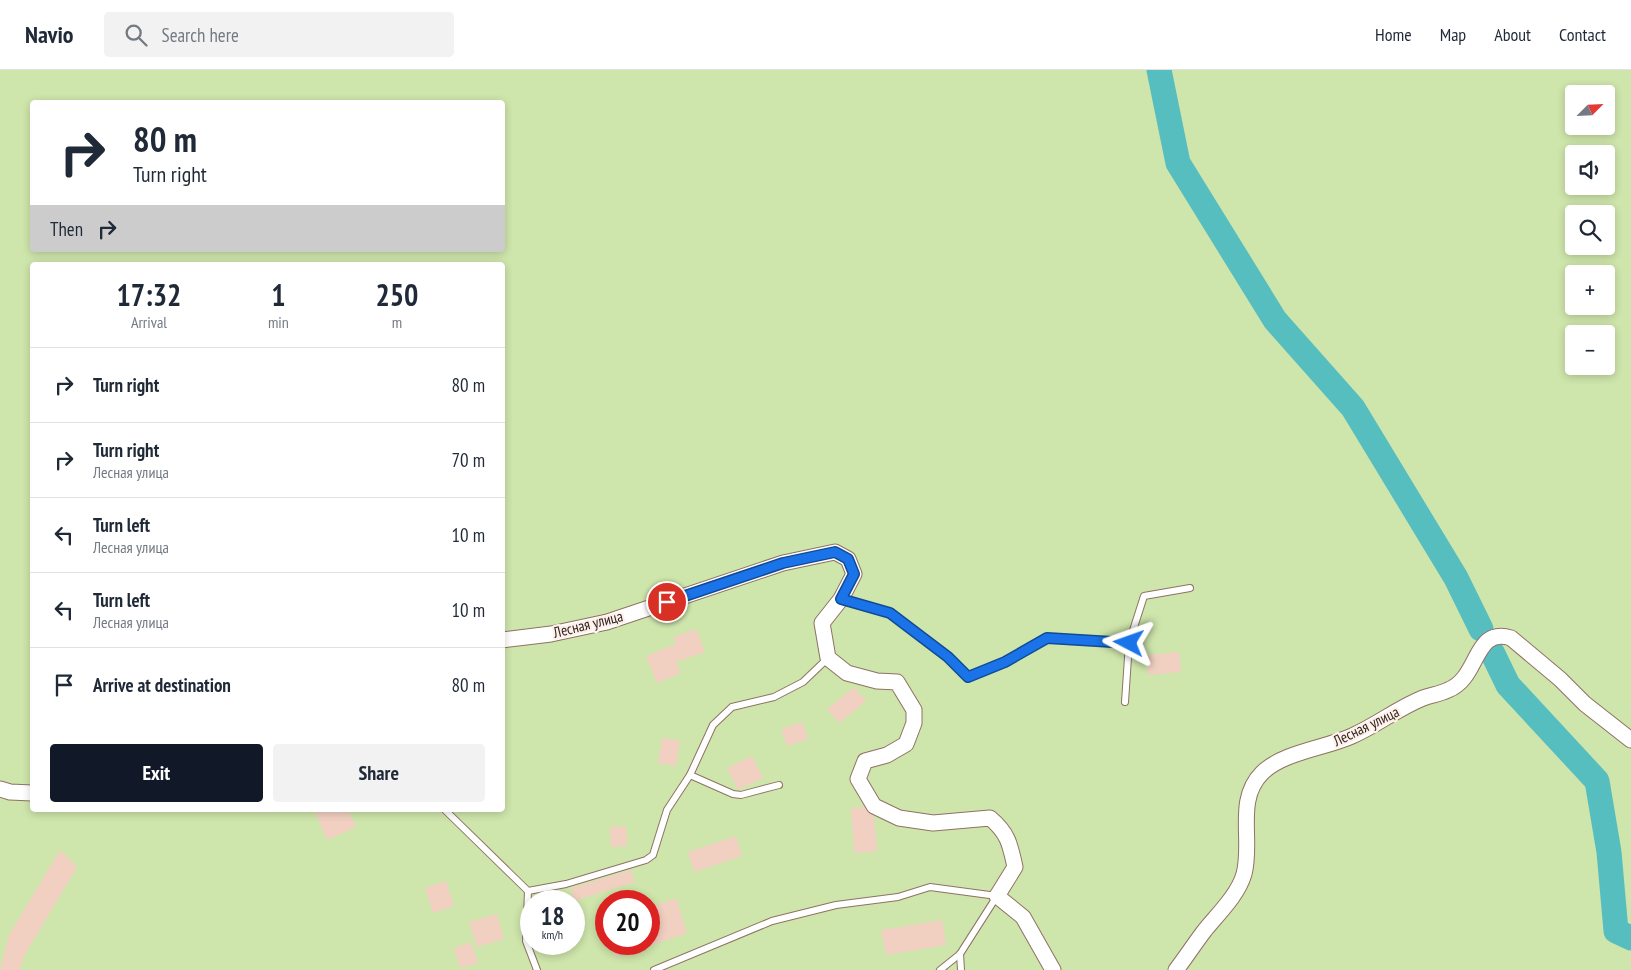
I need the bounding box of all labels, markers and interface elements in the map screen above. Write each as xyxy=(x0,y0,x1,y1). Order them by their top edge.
search box xyxy=(104,12,454,57)
text: Navio xyxy=(25,19,74,50)
icon: search xyxy=(122,21,150,49)
text: Search here xyxy=(162,23,239,47)
text: Home xyxy=(1375,23,1412,46)
text: Map xyxy=(1440,23,1466,46)
text: About xyxy=(1494,23,1531,46)
text: Contact xyxy=(1559,23,1606,46)
north arrow xyxy=(1565,85,1615,135)
map controls xyxy=(1565,85,1615,375)
text: 80 m xyxy=(133,116,197,162)
icon: right xyxy=(50,120,115,185)
button: sound xyxy=(1565,145,1615,195)
text: Turn right xyxy=(133,160,207,188)
button: search xyxy=(1565,205,1615,255)
icon: right xyxy=(93,215,121,243)
text: Then xyxy=(50,217,83,241)
button: + xyxy=(1565,265,1615,315)
text: 17:32 xyxy=(117,275,181,314)
text: 1 xyxy=(271,275,286,314)
text: 250 xyxy=(375,275,418,314)
text: Arrival xyxy=(131,312,167,332)
text: min xyxy=(268,312,289,332)
text: m xyxy=(392,312,402,332)
button: − xyxy=(1565,325,1615,375)
icon: right xyxy=(50,371,78,399)
text: Turn right xyxy=(93,373,159,397)
text: 80 m xyxy=(452,373,485,397)
text: Turn right xyxy=(93,438,159,462)
icon: right xyxy=(50,446,78,474)
text: 70 m xyxy=(452,448,485,472)
text: Лесная улица xyxy=(93,462,169,482)
text: Turn left xyxy=(93,513,150,537)
icon: left xyxy=(50,521,78,549)
text: 10 m xyxy=(452,523,485,547)
text: Лесная улица xyxy=(93,537,169,557)
pin xyxy=(646,581,688,623)
text: Turn left xyxy=(93,588,150,612)
icon: arrive xyxy=(653,588,681,616)
icon: left xyxy=(50,596,78,624)
text: 10 m xyxy=(452,598,485,622)
street label: Лесная улица xyxy=(550,606,625,642)
text: Лесная улица xyxy=(93,612,169,632)
position arrow xyxy=(1102,616,1154,668)
icon: arrive xyxy=(50,671,78,699)
text: Arrive at destination xyxy=(93,673,231,697)
text: 80 m xyxy=(452,673,485,697)
street label: Лесная улица xyxy=(1329,702,1402,751)
button: Exit xyxy=(50,744,263,802)
button: Share xyxy=(273,744,485,802)
speed limit sign: 20 xyxy=(595,890,660,955)
text: 18 xyxy=(541,900,564,932)
text: km/h xyxy=(542,927,563,942)

